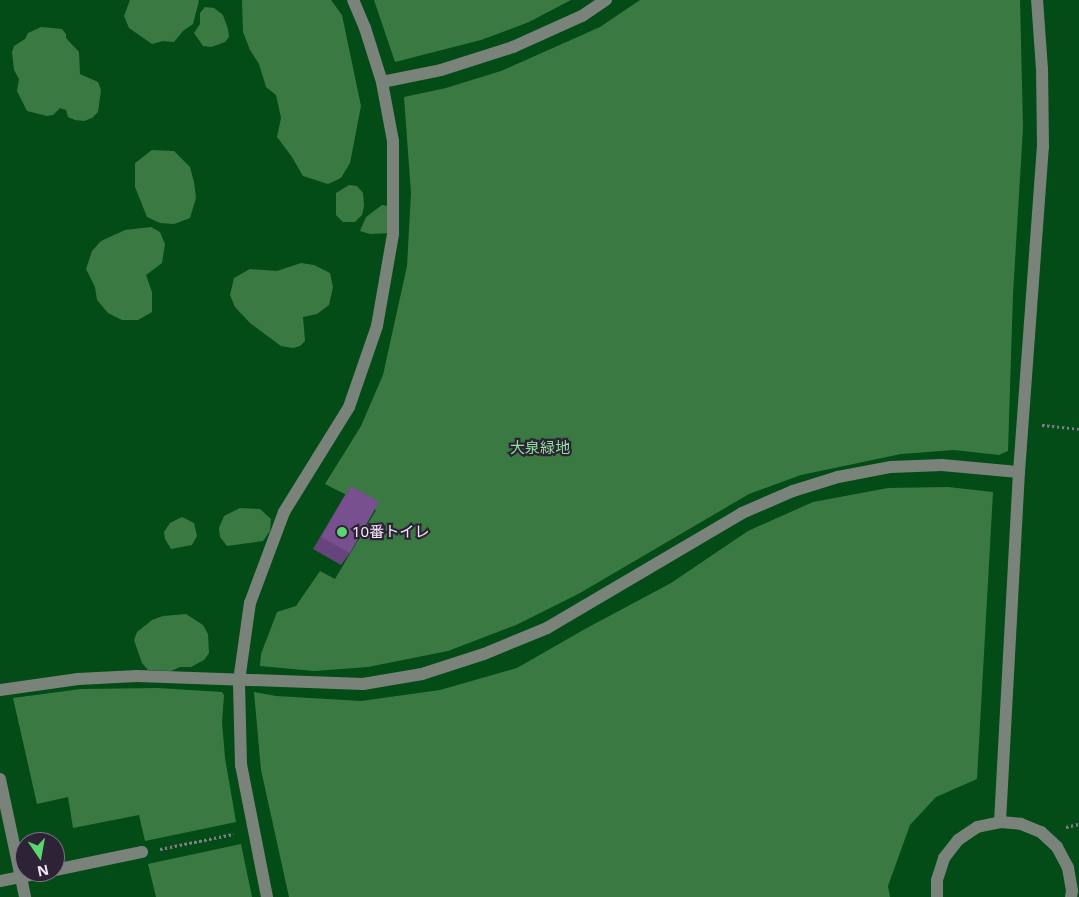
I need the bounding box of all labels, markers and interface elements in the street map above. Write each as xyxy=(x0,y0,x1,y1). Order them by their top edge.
park label: 大泉緑地 xyxy=(510,439,570,457)
place label: 10番トイレ xyxy=(352,523,429,541)
marker: 10番トイレ xyxy=(336,526,348,538)
north arrow xyxy=(15,832,65,882)
text: N xyxy=(35,861,51,882)

